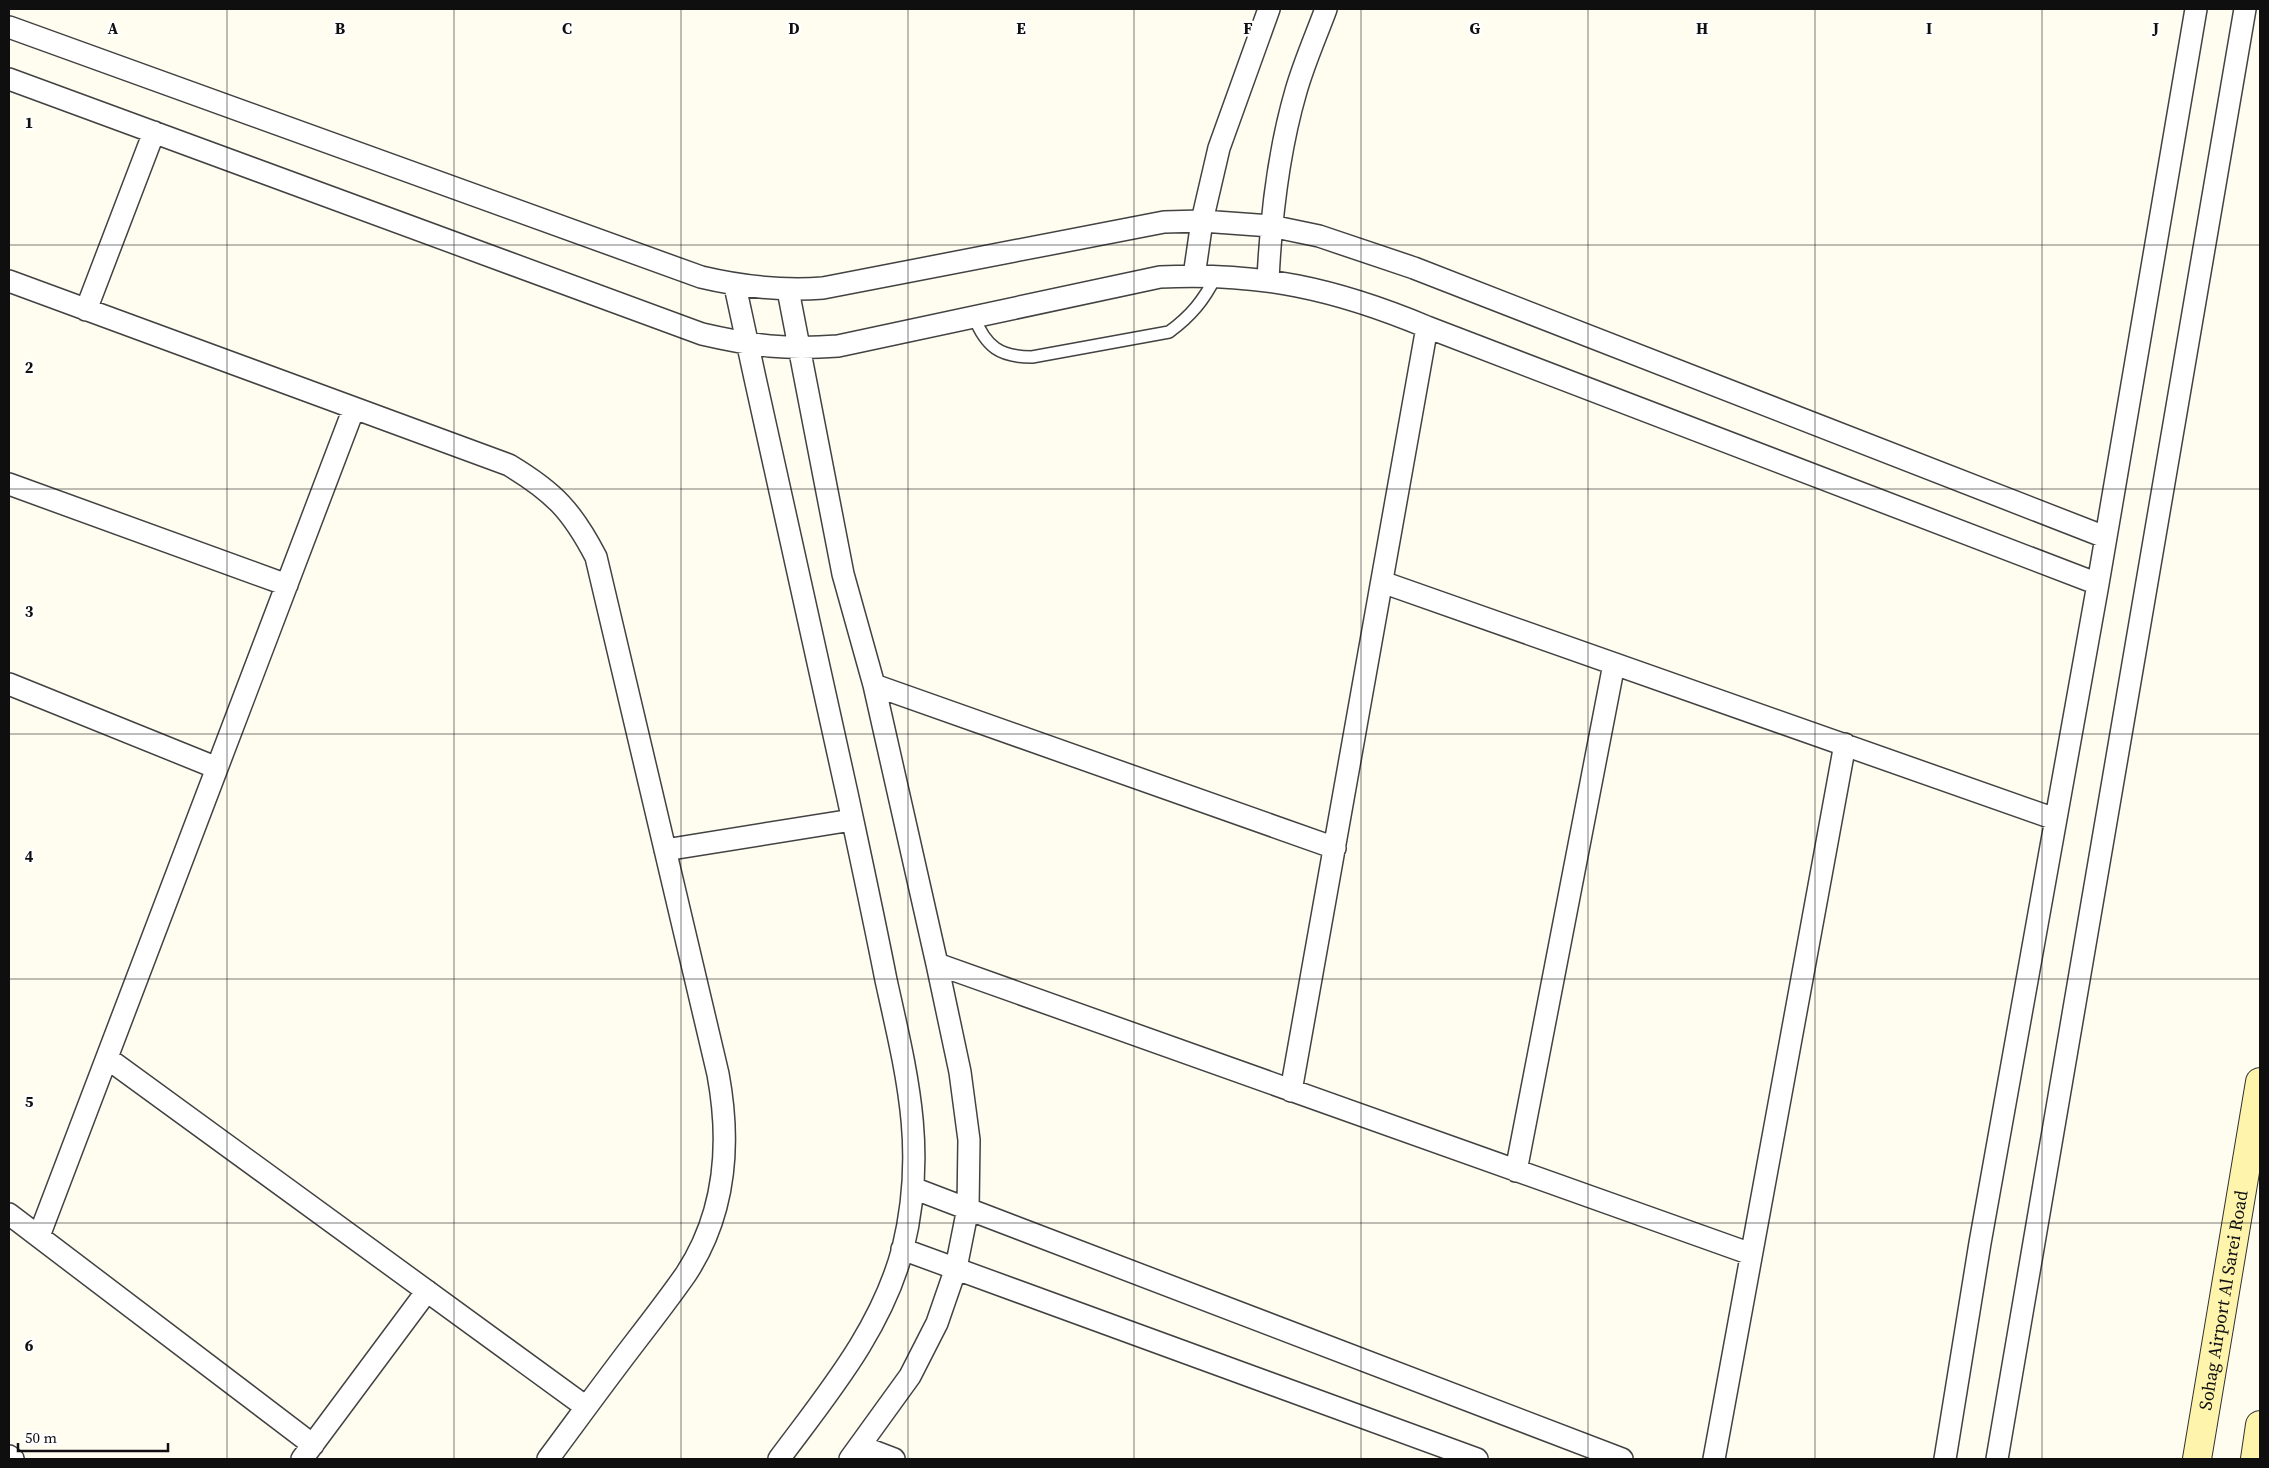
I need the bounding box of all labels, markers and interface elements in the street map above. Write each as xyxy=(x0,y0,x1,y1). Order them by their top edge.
text: A xyxy=(108,17,119,39)
text: B xyxy=(335,17,346,39)
text: C xyxy=(562,17,572,39)
text: D xyxy=(788,17,800,39)
text: E xyxy=(1016,17,1026,39)
text: F xyxy=(1243,17,1253,39)
text: G xyxy=(1470,17,1481,39)
text: H xyxy=(1696,17,1708,39)
text: I xyxy=(1926,17,1932,39)
text: J xyxy=(2152,17,2159,39)
text: 1 xyxy=(25,111,33,133)
text: 2 xyxy=(25,356,34,378)
text: 3 xyxy=(25,600,34,622)
text: 4 xyxy=(25,845,34,867)
text: 5 xyxy=(25,1090,34,1112)
street label: Sohag Airport Al Sarei Road xyxy=(2192,1188,2254,1412)
text: 6 xyxy=(25,1334,34,1356)
scale bar xyxy=(18,1420,168,1452)
text: 50 m xyxy=(25,1427,57,1448)

